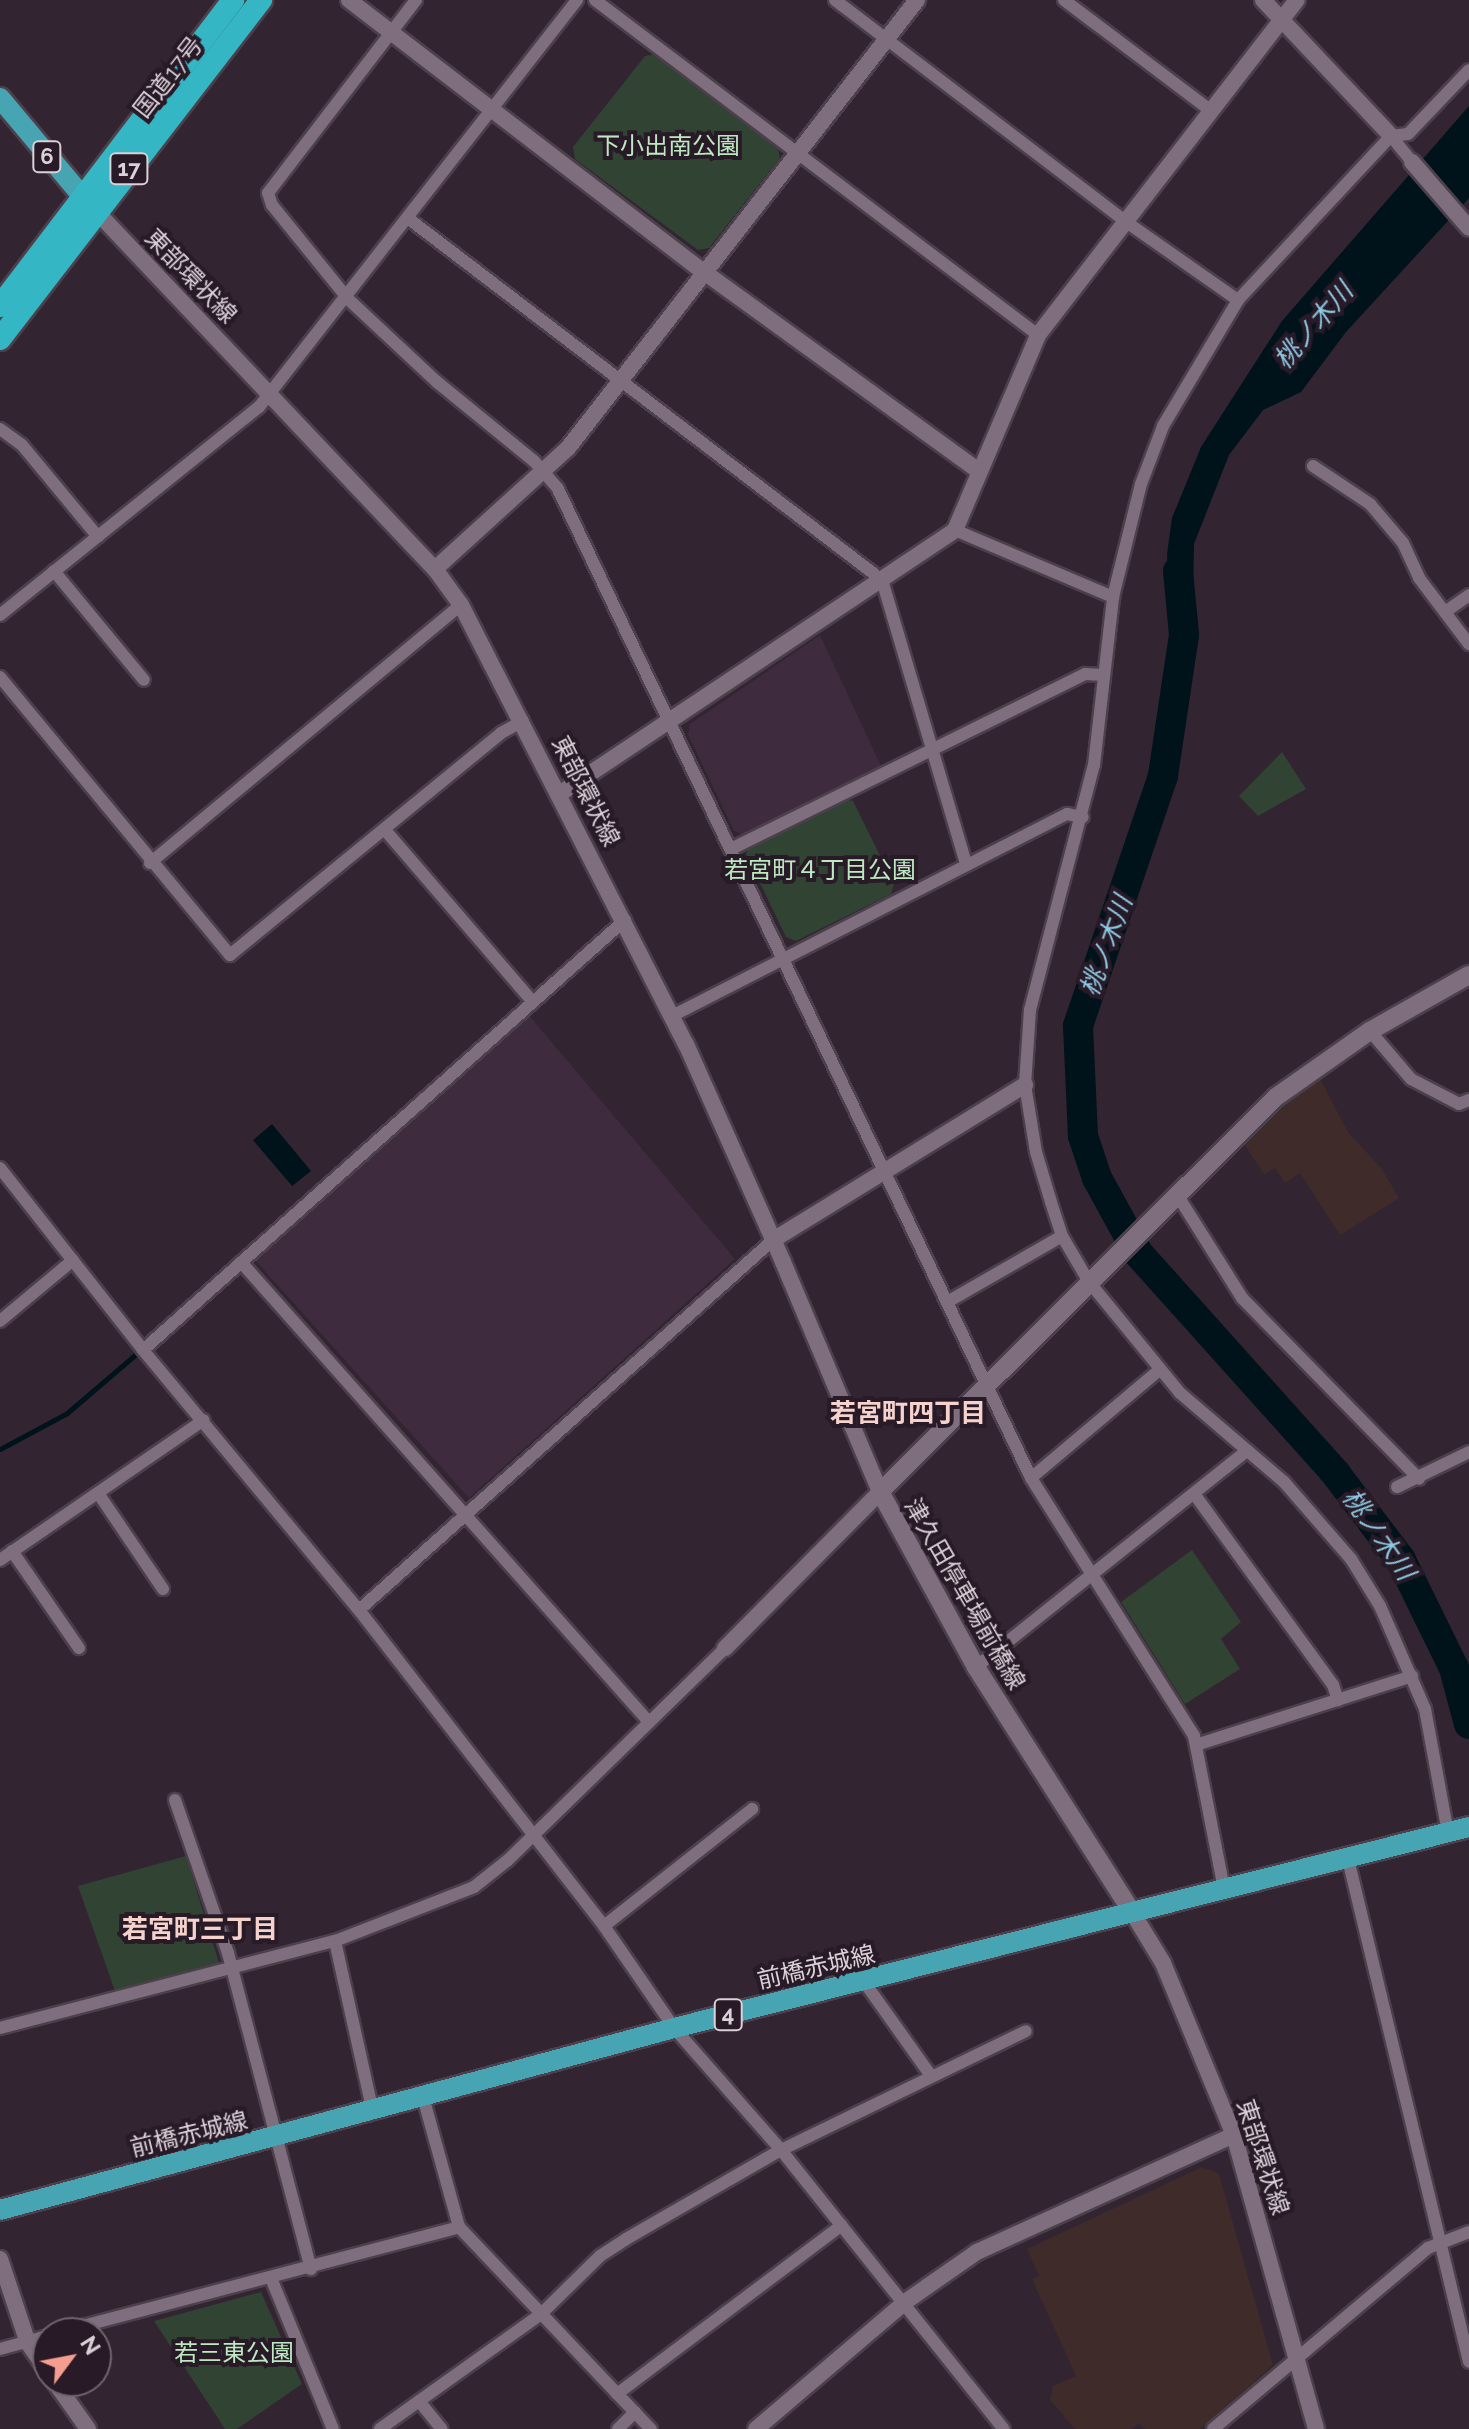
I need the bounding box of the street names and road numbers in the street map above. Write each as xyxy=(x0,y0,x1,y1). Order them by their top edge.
street label: 国道17号 xyxy=(127,31,209,123)
road number: 6 xyxy=(31,139,63,175)
road number: 17 xyxy=(109,151,149,187)
street label: 東部環状線 xyxy=(139,223,243,329)
street label: 東部環状線 xyxy=(546,731,626,851)
street label: 津久田停車場前橋線 xyxy=(899,1493,1031,1695)
street label: 前橋赤城線 xyxy=(754,1939,878,1995)
road number: 4 xyxy=(712,1997,744,2033)
street label: 東部環状線 xyxy=(1231,2095,1295,2219)
street label: 前橋赤城線 xyxy=(127,2106,251,2162)

